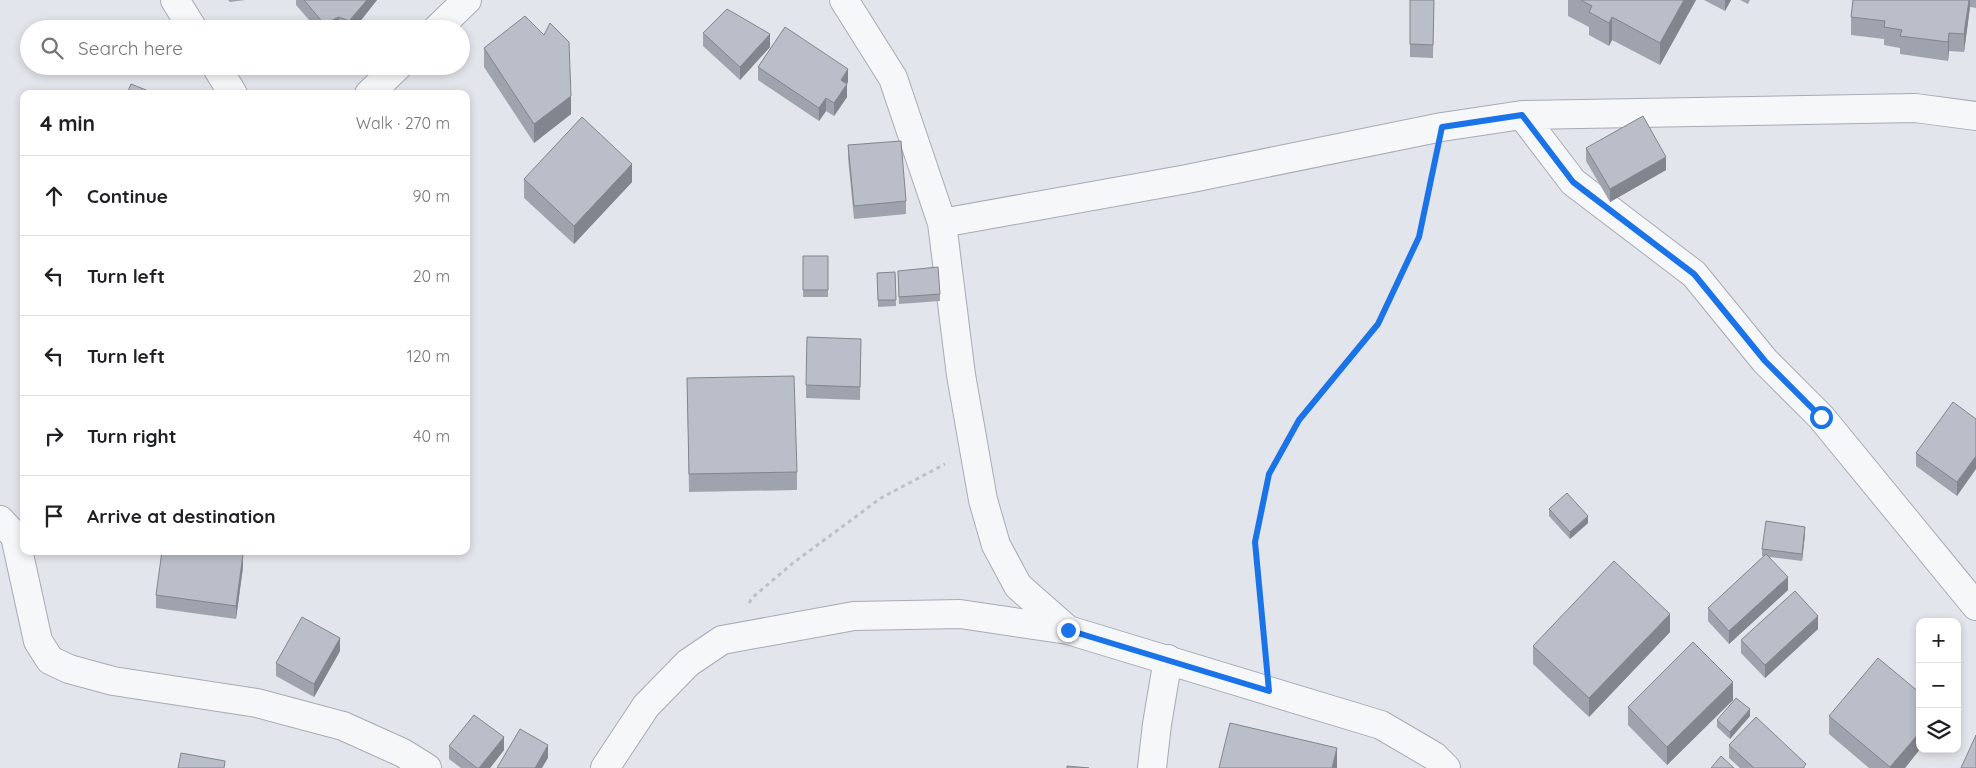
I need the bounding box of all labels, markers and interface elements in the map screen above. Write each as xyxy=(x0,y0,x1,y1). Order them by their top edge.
search box xyxy=(20,20,470,75)
icon: search xyxy=(38,34,66,62)
text: Search here xyxy=(78,36,183,60)
text: 4 min xyxy=(40,110,95,136)
text: Walk · 270 m xyxy=(356,113,450,133)
icon: ahead xyxy=(40,182,68,210)
text: Continue xyxy=(87,184,168,208)
text: 90 m xyxy=(413,186,450,206)
icon: left xyxy=(40,262,68,290)
text: Turn left xyxy=(87,264,165,288)
text: 20 m xyxy=(413,266,450,286)
icon: left xyxy=(40,342,68,370)
text: Turn left xyxy=(87,344,165,368)
text: 120 m xyxy=(407,346,450,366)
route start xyxy=(1810,406,1833,429)
icon: right xyxy=(40,422,68,450)
text: Turn right xyxy=(87,424,176,448)
text: 40 m xyxy=(413,426,450,446)
icon: arrive xyxy=(40,502,68,530)
text: Arrive at destination xyxy=(87,504,276,528)
map controls xyxy=(1916,618,1961,753)
button: + xyxy=(1916,618,1961,663)
route end xyxy=(1057,619,1080,642)
button: − xyxy=(1916,663,1961,708)
button: layers xyxy=(1916,708,1961,753)

